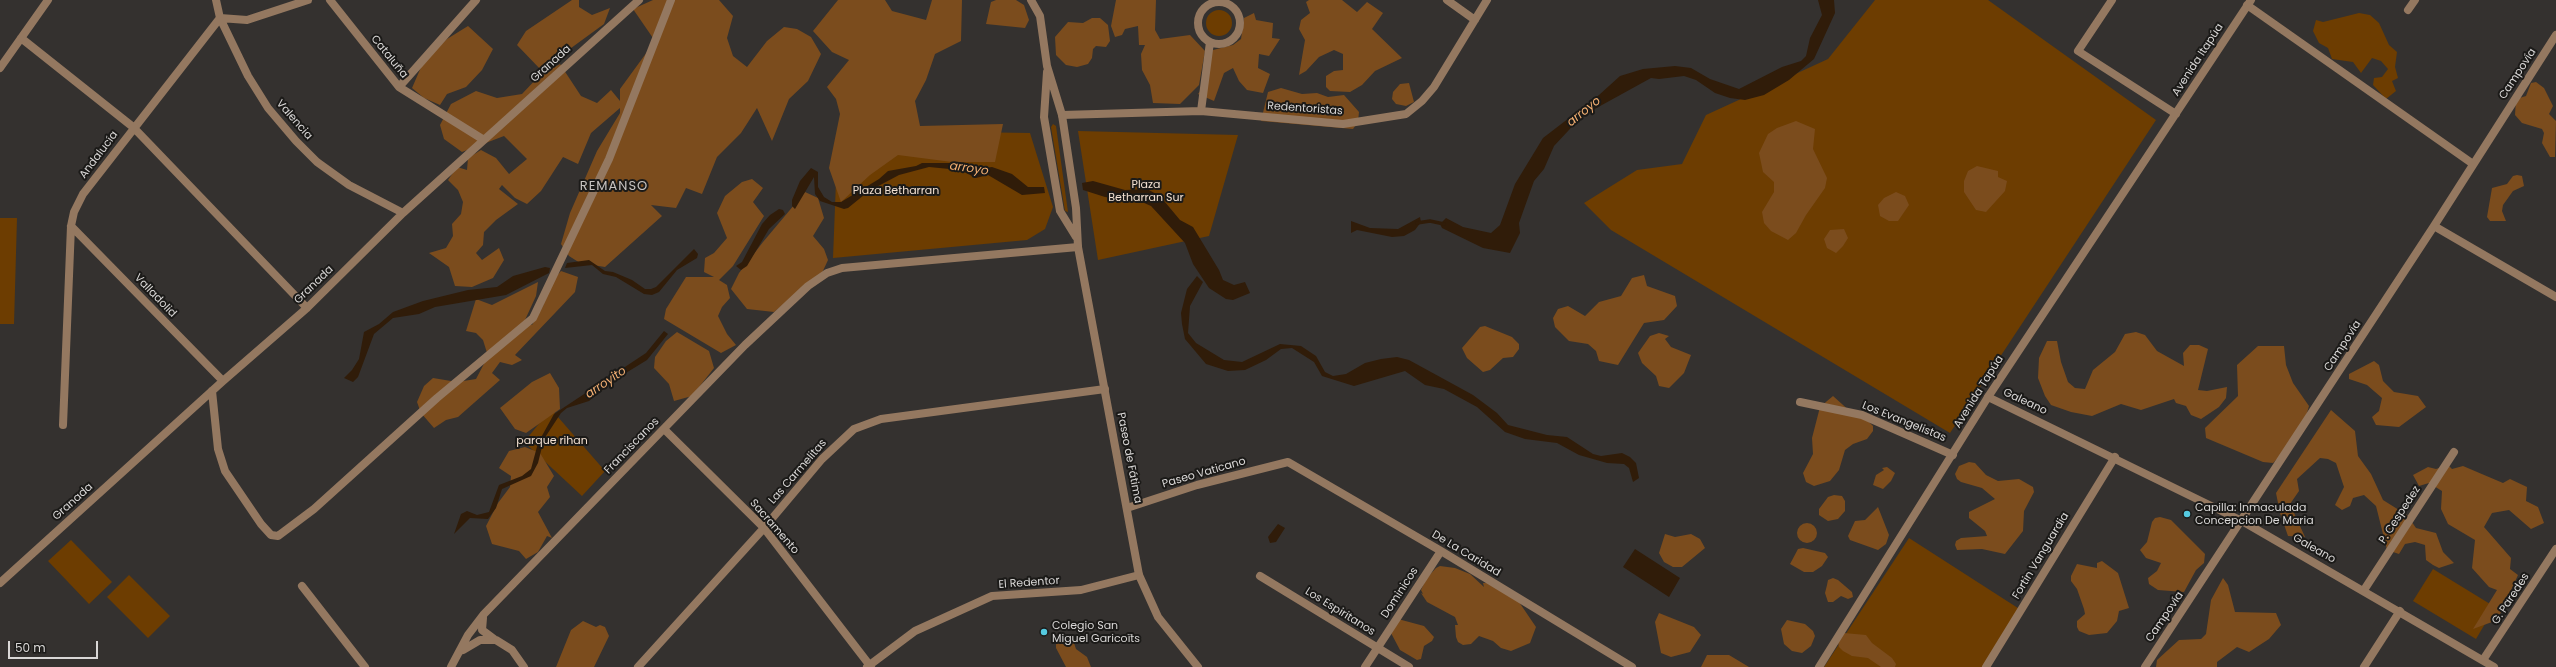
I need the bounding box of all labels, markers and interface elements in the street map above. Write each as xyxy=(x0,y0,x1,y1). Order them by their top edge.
street label: Avenida Itapúa xyxy=(2170,21,2226,99)
street label: Cataluña xyxy=(368,33,410,81)
street label: Granada xyxy=(528,43,574,85)
street label: Campovía xyxy=(2497,46,2539,102)
water label: arroyo xyxy=(1564,94,1604,130)
street label: Valencia xyxy=(273,97,315,143)
street label: Redentoristas xyxy=(1267,100,1343,118)
street label: Andalucía xyxy=(77,129,121,181)
water label: arroyo xyxy=(949,159,989,179)
park label: Plaza Betharran Sur xyxy=(1108,178,1184,204)
district label: REMANSO xyxy=(580,179,648,195)
park label: Plaza Betharran xyxy=(853,184,939,198)
street label: Granada xyxy=(292,263,336,307)
street label: Valladolid xyxy=(131,272,179,320)
street label: Campovía xyxy=(2322,318,2364,374)
street label: Avenida Tapúa xyxy=(1951,353,2007,431)
water label: arroyito xyxy=(583,364,629,402)
street label: Galeano xyxy=(2001,386,2049,418)
street label: Los Evangelistas xyxy=(1860,399,1948,445)
street label: Paseo de Fátima xyxy=(1114,412,1144,504)
street label: Franciscanos xyxy=(602,415,662,477)
park label: parque rihan xyxy=(516,434,588,448)
street label: Las Carmelitas xyxy=(766,437,830,507)
street label: Paseo Vaticano xyxy=(1161,455,1247,491)
street label: Granada xyxy=(50,481,96,523)
street label: P. Cespedez xyxy=(2376,484,2424,546)
street label: Sacramento xyxy=(747,497,801,557)
place label: Capilla: Inmaculada Concepcion De Maria xyxy=(2195,501,2314,527)
marker: Capilla: Inmaculada Concepcion De Maria xyxy=(2182,509,2192,519)
street label: Fortin Vanguardia xyxy=(2010,510,2072,602)
street label: De La Caridad xyxy=(1429,528,1503,580)
street label: Galeano xyxy=(2290,532,2338,566)
street label: Dominicos xyxy=(1379,565,1421,621)
street label: G. Paredes xyxy=(2490,571,2532,627)
street label: El Redentor xyxy=(998,574,1060,592)
street label: Los Espiritanos xyxy=(1303,585,1377,639)
street label: Campovía xyxy=(2143,589,2187,645)
place label: Colegio San Miguel Garicoïts xyxy=(1052,619,1140,645)
marker: Colegio San Miguel Garicoïts xyxy=(1039,627,1049,637)
scale bar xyxy=(10,633,100,659)
text: 50 m xyxy=(15,639,46,656)

